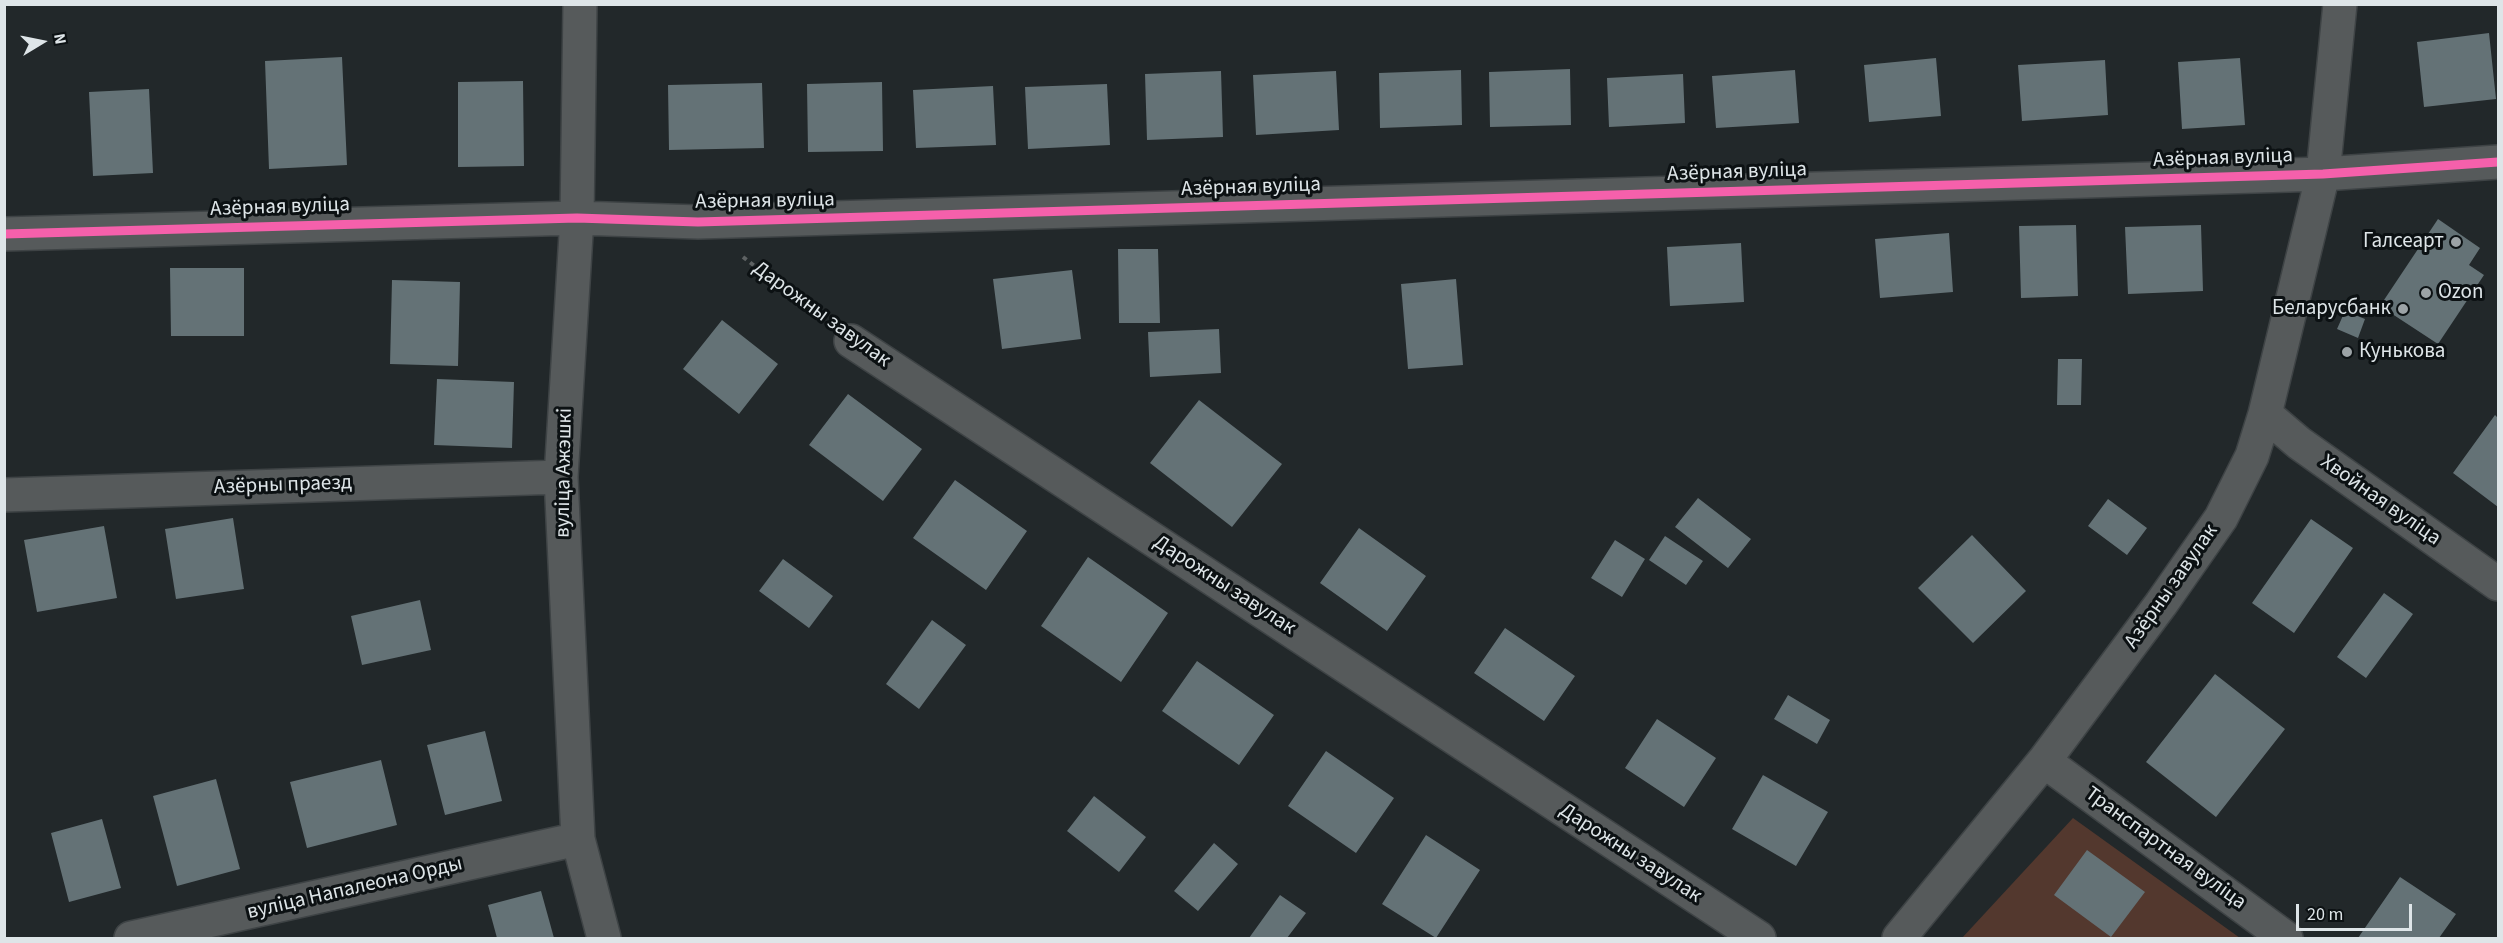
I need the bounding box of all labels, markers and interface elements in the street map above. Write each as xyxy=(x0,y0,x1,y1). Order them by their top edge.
north arrow xyxy=(12,12,72,72)
text: N xyxy=(48,32,71,46)
street label: Азёрная вуліца xyxy=(2153,144,2293,174)
street label: Азёрная вуліца xyxy=(1667,158,1807,188)
street label: Азёрная вуліца xyxy=(1181,173,1321,203)
street label: Азёрная вуліца xyxy=(695,188,835,216)
street label: Азёрная вуліца xyxy=(210,193,350,223)
place label: Галсеарт xyxy=(2363,229,2444,255)
marker: Галсеарт xyxy=(2449,235,2463,249)
street label: Дарожны завулак xyxy=(747,257,895,373)
place label: Ozon xyxy=(2438,280,2483,306)
marker: Ozon xyxy=(2419,286,2433,300)
place label: Беларусбанк xyxy=(2272,296,2391,322)
marker: Беларусбанк xyxy=(2396,302,2410,316)
place label: Кунькова xyxy=(2359,339,2445,365)
marker: Кунькова xyxy=(2340,345,2354,359)
street label: вуліца Ажэшкі xyxy=(551,408,579,538)
street label: Хвойная вуліца xyxy=(2315,450,2445,552)
street label: Азёрны праезд xyxy=(213,471,353,501)
street label: Азёрны завулак xyxy=(2120,520,2224,654)
street label: Дарожны завулак xyxy=(1148,531,1300,641)
street label: Транспартная вуліца xyxy=(2079,782,2251,916)
street label: Дарожны завулак xyxy=(1554,799,1706,909)
street label: вуліца Напалеона Орды xyxy=(245,852,465,926)
scale bar xyxy=(2299,892,2414,930)
text: 20 m xyxy=(2307,902,2343,927)

